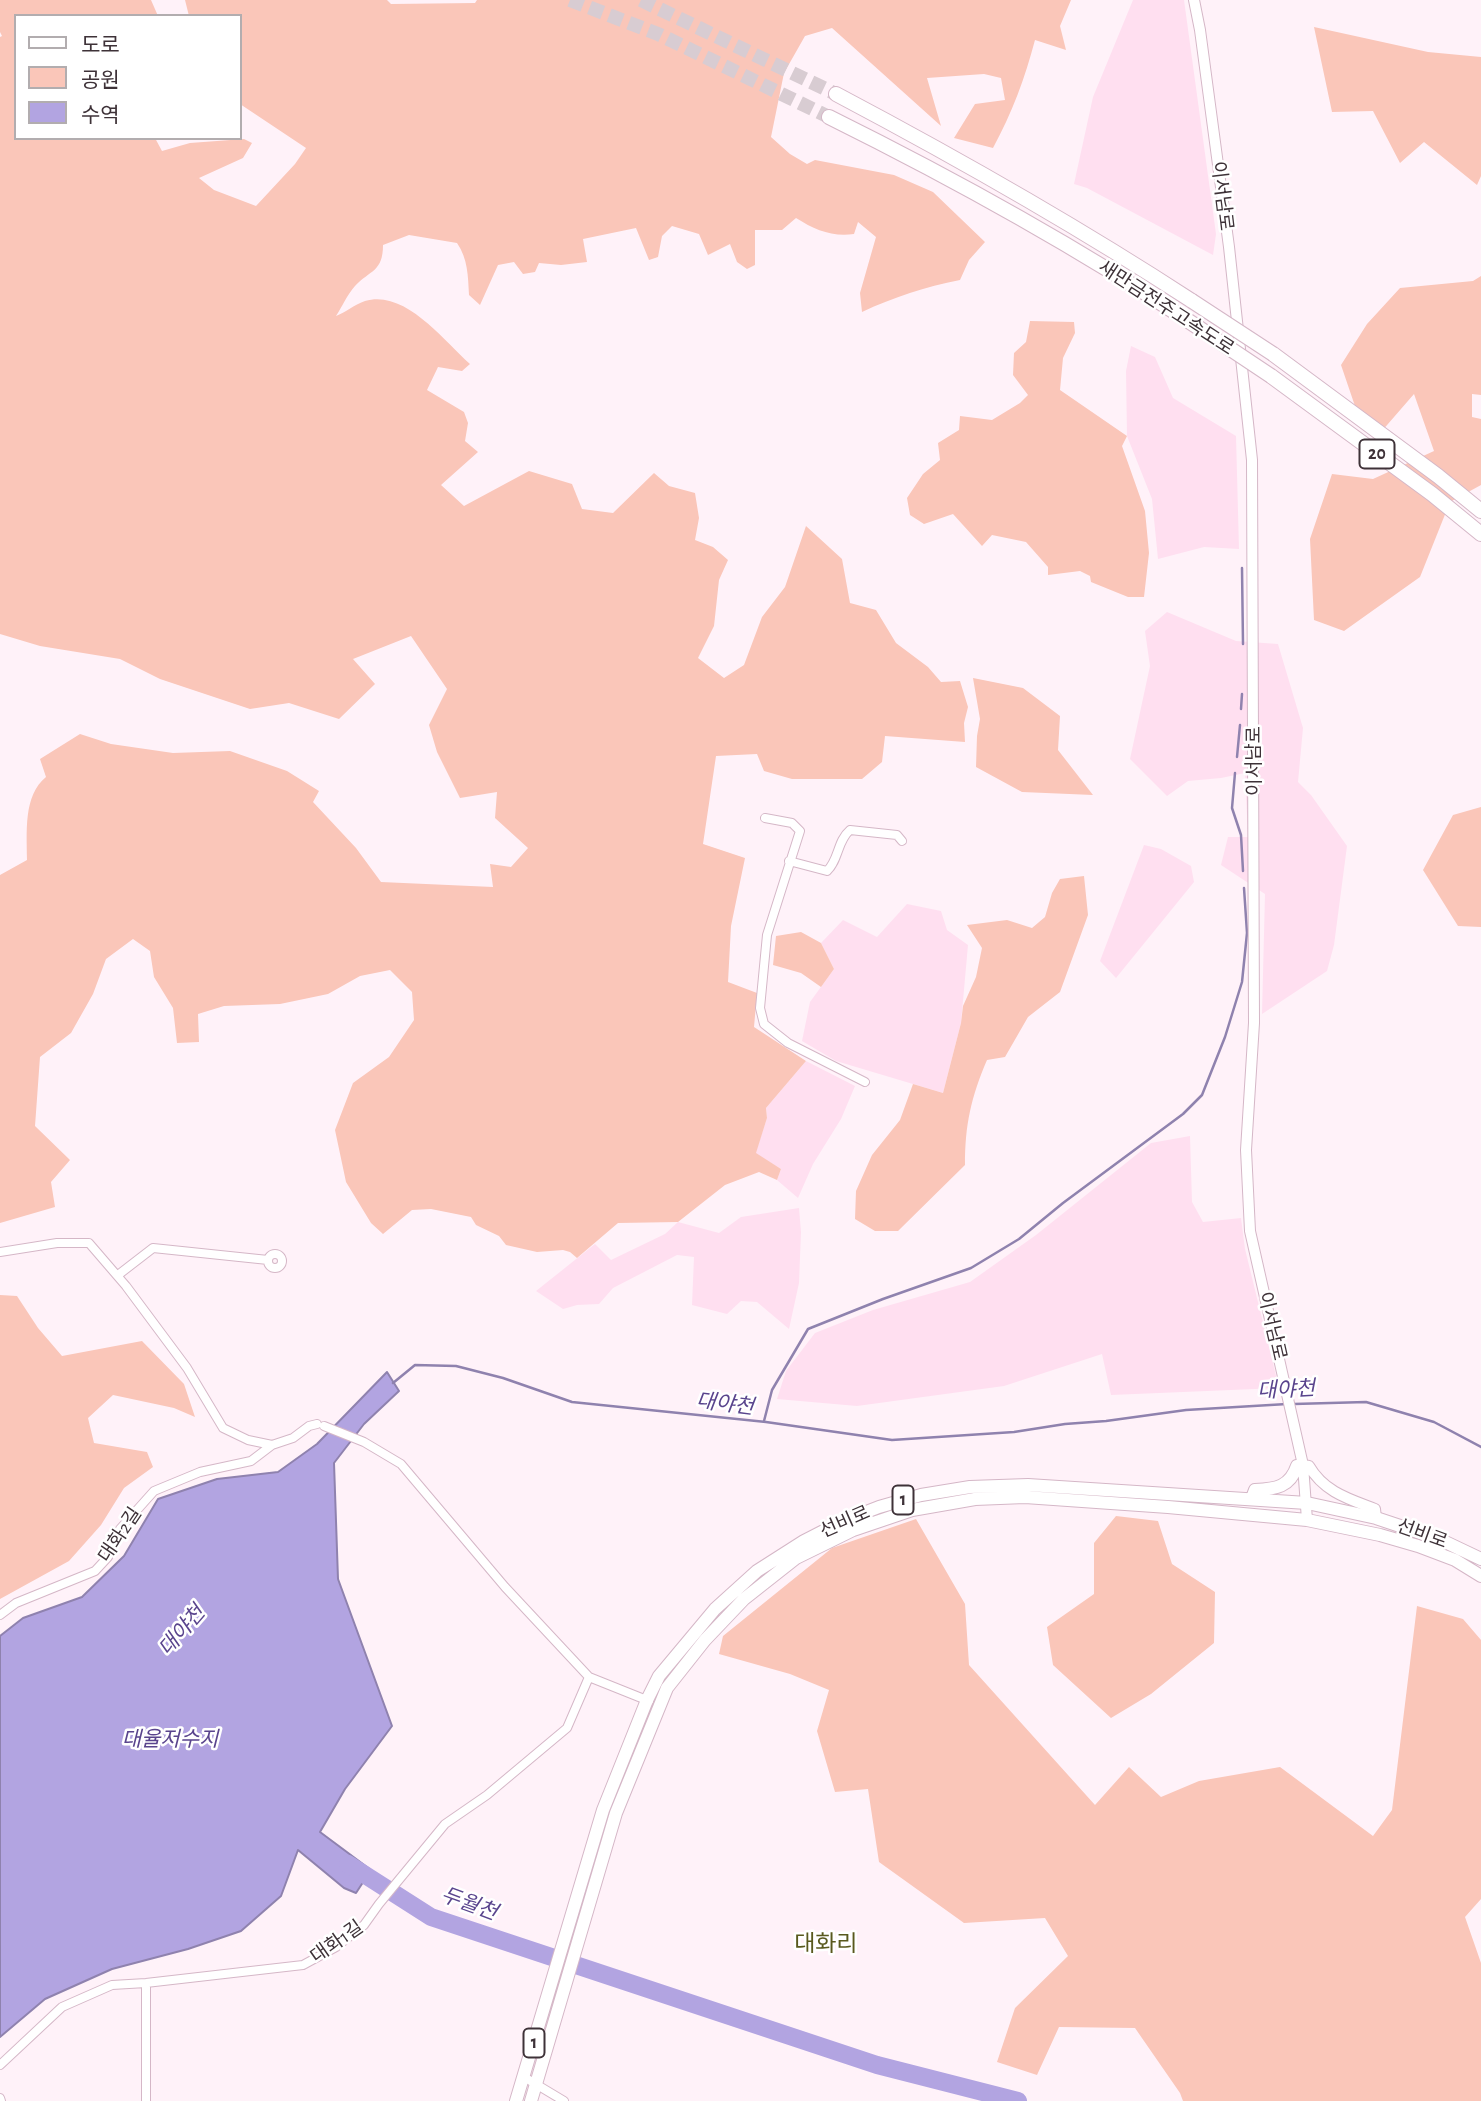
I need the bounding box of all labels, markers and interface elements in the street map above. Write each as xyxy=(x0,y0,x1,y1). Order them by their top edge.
legend xyxy=(14,14,242,140)
text: 도로 xyxy=(81,35,120,56)
text: 공원 xyxy=(81,70,120,91)
text: 수역 xyxy=(81,105,120,126)
street label: 이서남로 xyxy=(1206,160,1238,232)
street label: 새만금전주고속도로 xyxy=(1094,256,1238,360)
road number: 20 xyxy=(1360,440,1394,468)
street label: 이서남로 xyxy=(1243,726,1265,796)
street label: 이서남로 xyxy=(1253,1289,1291,1363)
water label: 대야천 xyxy=(1256,1376,1316,1404)
water label: 대야천 xyxy=(695,1388,755,1420)
road number: 1 xyxy=(892,1485,914,1514)
street label: 선비로 xyxy=(816,1501,874,1543)
street label: 대화2길 xyxy=(93,1503,147,1567)
street label: 선비로 xyxy=(1393,1514,1451,1554)
water label: 대야천 xyxy=(153,1601,211,1661)
water label: 대율저수지 xyxy=(122,1727,218,1753)
water label: 두월천 xyxy=(437,1882,501,1926)
street label: 대화1길 xyxy=(306,1916,368,1968)
district label: 대화리 xyxy=(794,1930,858,1958)
road number: 1 xyxy=(524,2028,544,2057)

